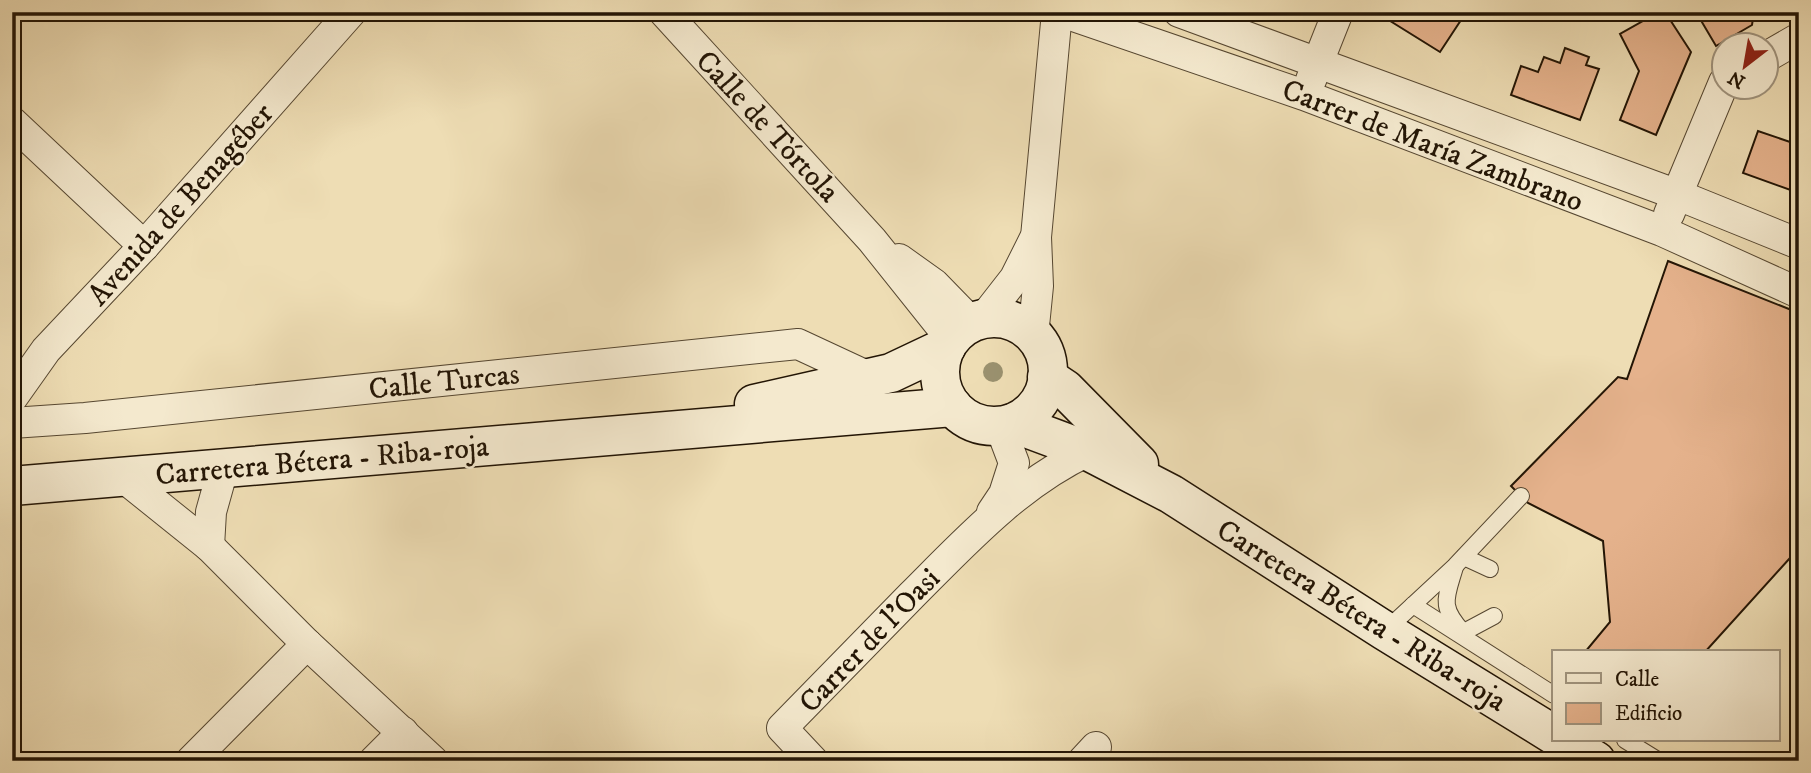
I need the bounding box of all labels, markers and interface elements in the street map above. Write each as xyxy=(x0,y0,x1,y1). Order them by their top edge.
north arrow xyxy=(1710,32,1780,102)
street label: Calle de Tórtola xyxy=(687,43,847,211)
text: N xyxy=(1724,65,1750,93)
street label: Carrer de María Zambrano xyxy=(1277,72,1588,221)
street label: Avenida de Benagéber xyxy=(80,96,282,314)
street label: Calle Turcas xyxy=(367,356,521,409)
street label: Carretera Bétera - Riba-roja xyxy=(154,428,491,495)
street label: Carretera Bétera - Riba-roja xyxy=(1210,512,1513,721)
street label: Carrer de l'Oasi xyxy=(792,561,948,721)
legend xyxy=(1552,650,1780,742)
text: Calle xyxy=(1615,667,1659,693)
text: Edificio xyxy=(1615,701,1682,727)

